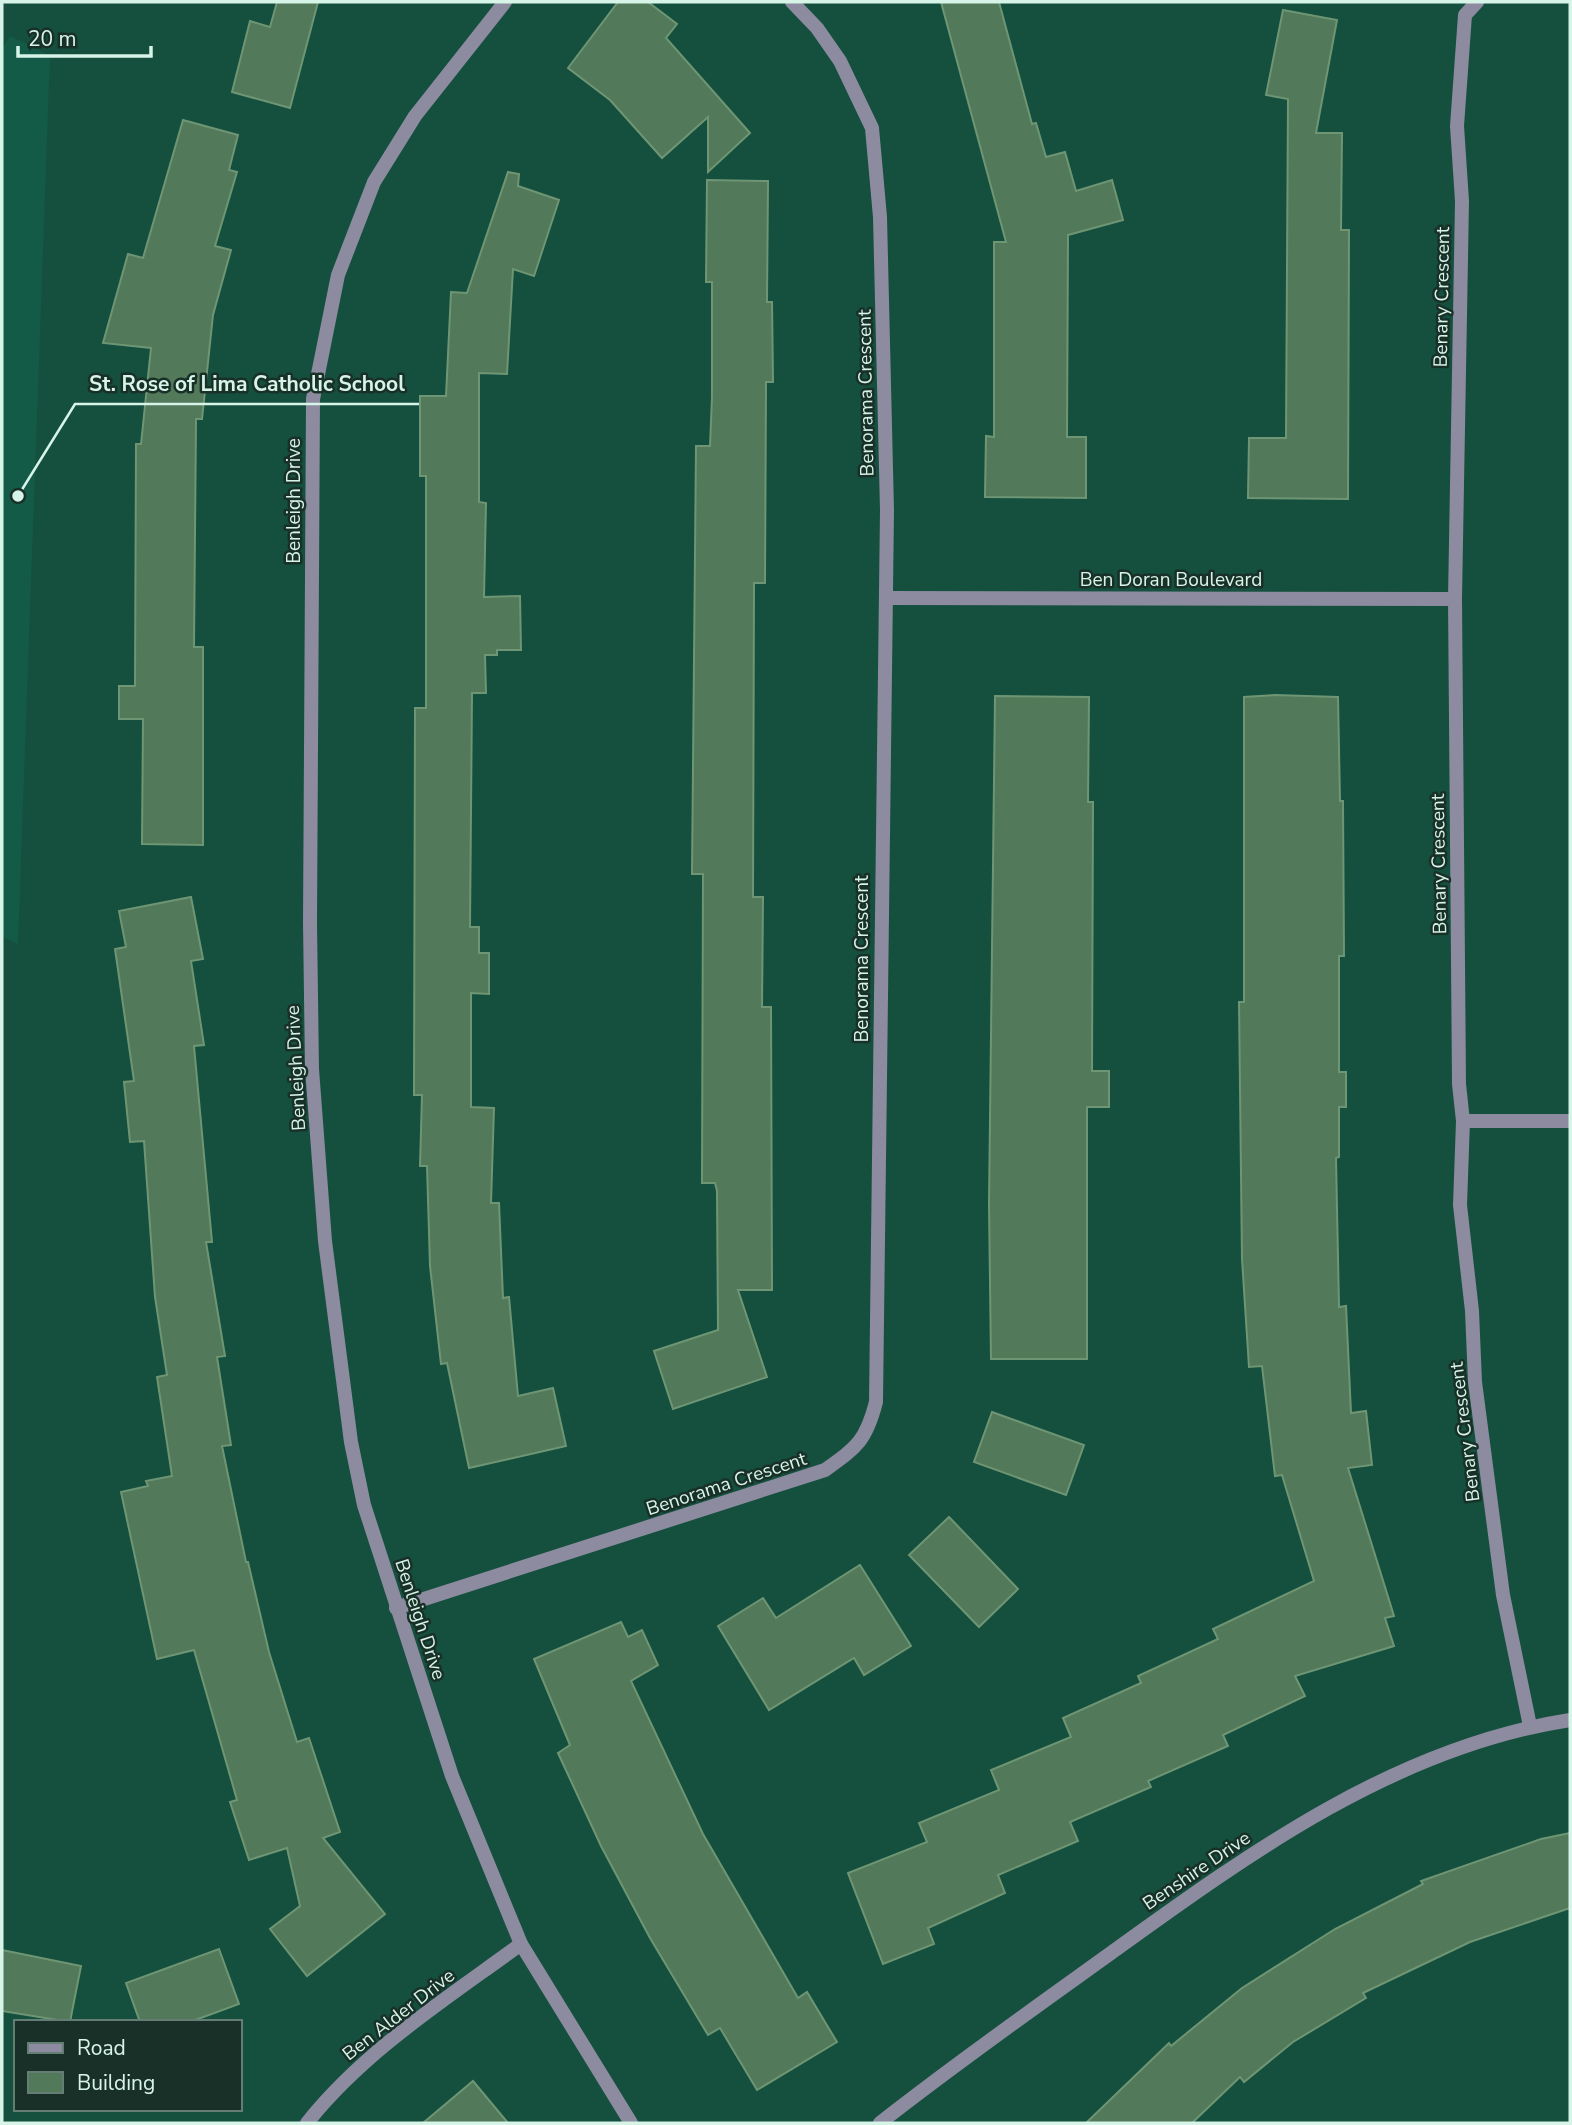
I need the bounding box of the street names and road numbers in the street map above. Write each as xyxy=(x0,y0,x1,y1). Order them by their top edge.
street label: Benary Crescent xyxy=(1428,226,1456,368)
street label: Benorama Crescent xyxy=(852,309,880,477)
street label: Benleigh Drive xyxy=(281,438,307,564)
street label: Ben Doran Boulevard xyxy=(1080,567,1262,593)
street label: Benary Crescent xyxy=(1425,793,1453,935)
street label: Benorama Crescent xyxy=(849,875,875,1043)
street label: Benleigh Drive xyxy=(280,1005,312,1131)
street label: Benary Crescent xyxy=(1443,1360,1486,1503)
street label: Benorama Crescent xyxy=(643,1446,810,1522)
street label: Benleigh Drive xyxy=(388,1556,452,1683)
street label: Benshire Drive xyxy=(1138,1825,1256,1917)
street label: Ben Alder Drive xyxy=(337,1963,460,2067)

